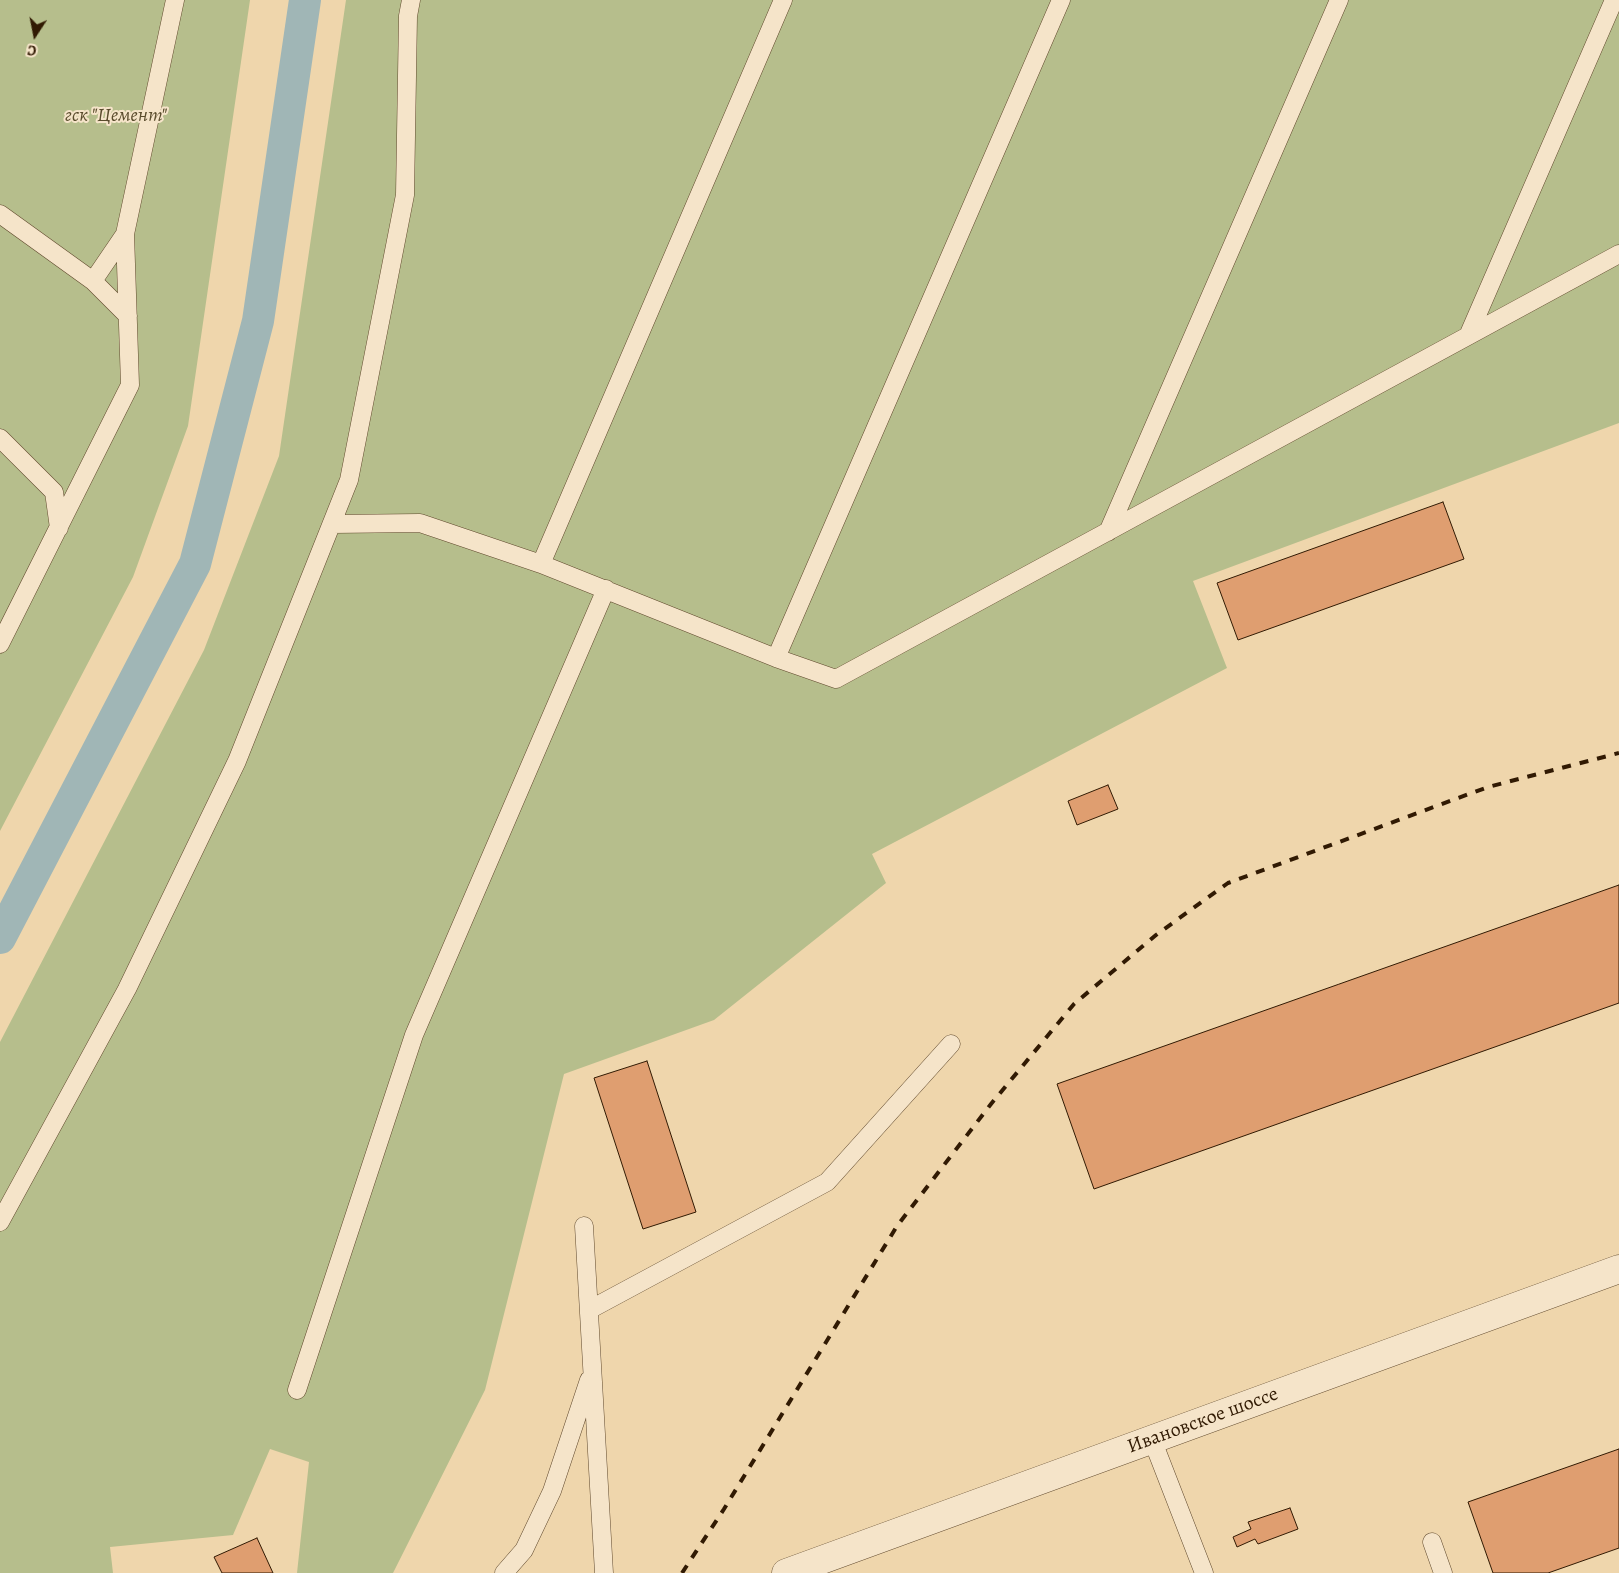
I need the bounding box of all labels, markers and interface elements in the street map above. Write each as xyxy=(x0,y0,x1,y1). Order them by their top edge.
north arrow xyxy=(10,10,60,60)
text: С xyxy=(26,40,38,60)
park label: гск "Цемент" xyxy=(65,104,167,128)
street label: Ивановское шоссе xyxy=(1124,1383,1282,1459)

